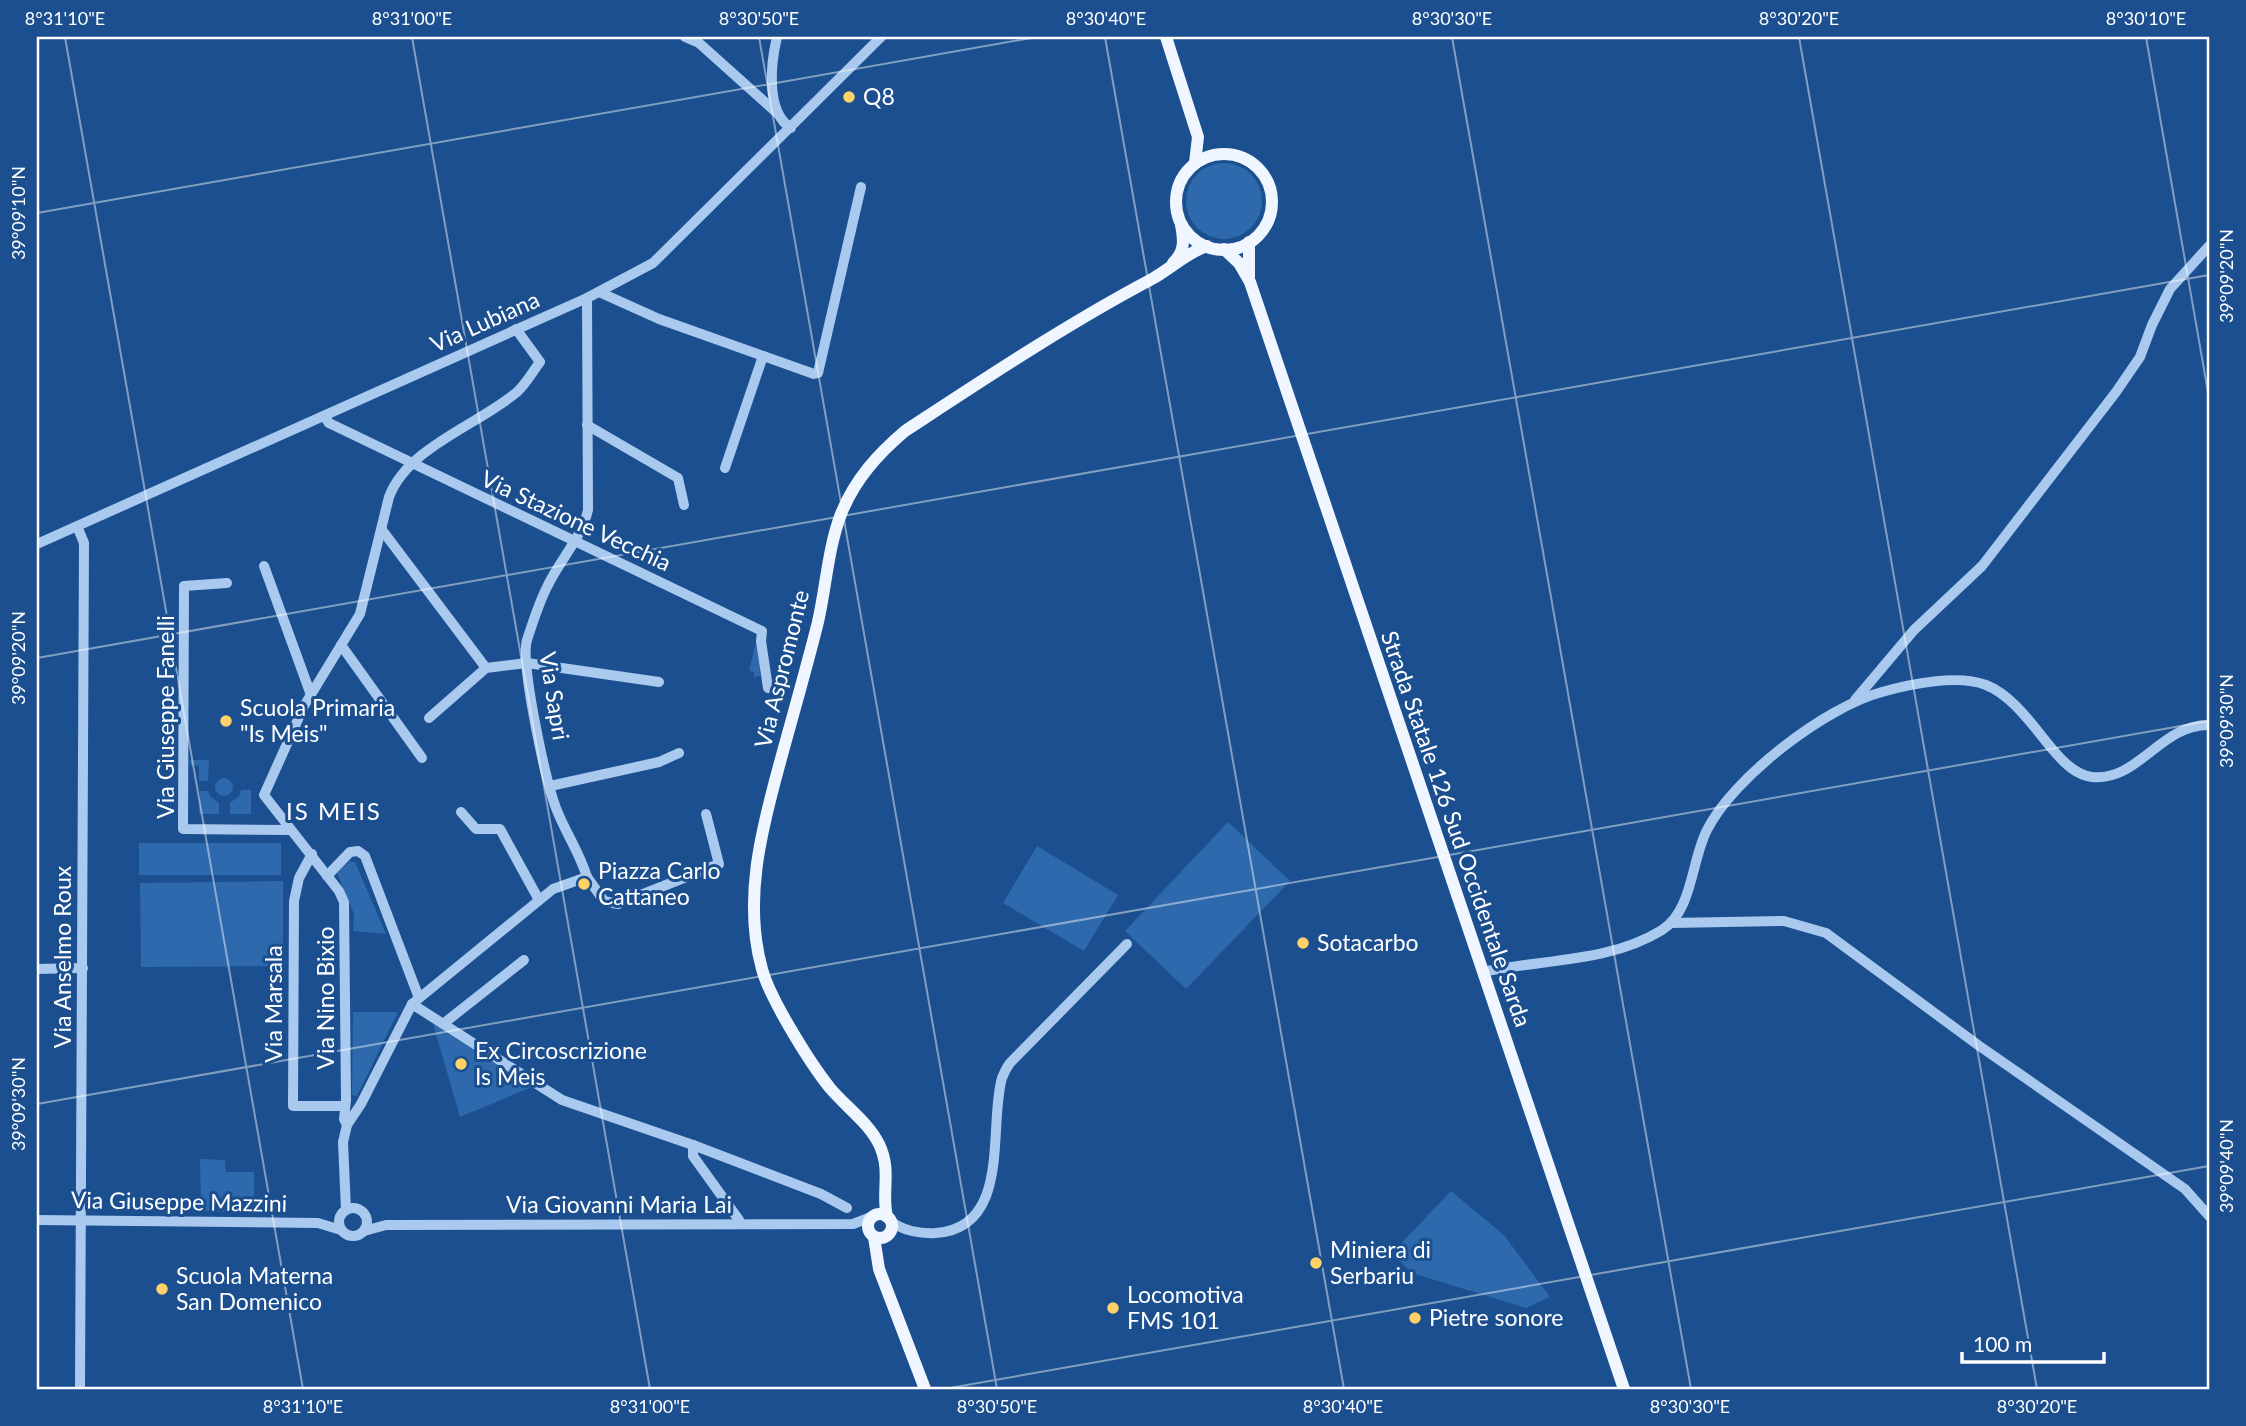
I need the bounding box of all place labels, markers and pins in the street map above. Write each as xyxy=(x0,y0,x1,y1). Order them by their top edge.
place label: Q8 xyxy=(863,82,895,110)
marker: Q8 xyxy=(841,89,857,105)
place label: Scuola Primaria "Is Meis" xyxy=(240,693,395,747)
marker: Scuola Primaria "Is Meis" xyxy=(218,713,234,729)
place label: Piazza Carlo Cattaneo xyxy=(598,856,720,910)
marker: Piazza Carlo Cattaneo xyxy=(576,876,592,892)
place label: Sotacarbo xyxy=(1317,928,1419,956)
marker: Sotacarbo xyxy=(1295,935,1311,951)
place label: Ex Circoscrizione Is Meis xyxy=(475,1036,647,1090)
marker: Ex Circoscrizione Is Meis xyxy=(453,1056,469,1072)
place label: Miniera di Serbariu xyxy=(1330,1235,1431,1289)
marker: Miniera di Serbariu xyxy=(1308,1255,1324,1271)
place label: Scuola Materna San Domenico xyxy=(176,1261,333,1315)
place label: Locomotiva FMS 101 xyxy=(1127,1280,1244,1334)
marker: Scuola Materna San Domenico xyxy=(154,1281,170,1297)
marker: Locomotiva FMS 101 xyxy=(1105,1300,1121,1316)
place label: Pietre sonore xyxy=(1429,1303,1563,1331)
marker: Pietre sonore xyxy=(1407,1310,1423,1326)

